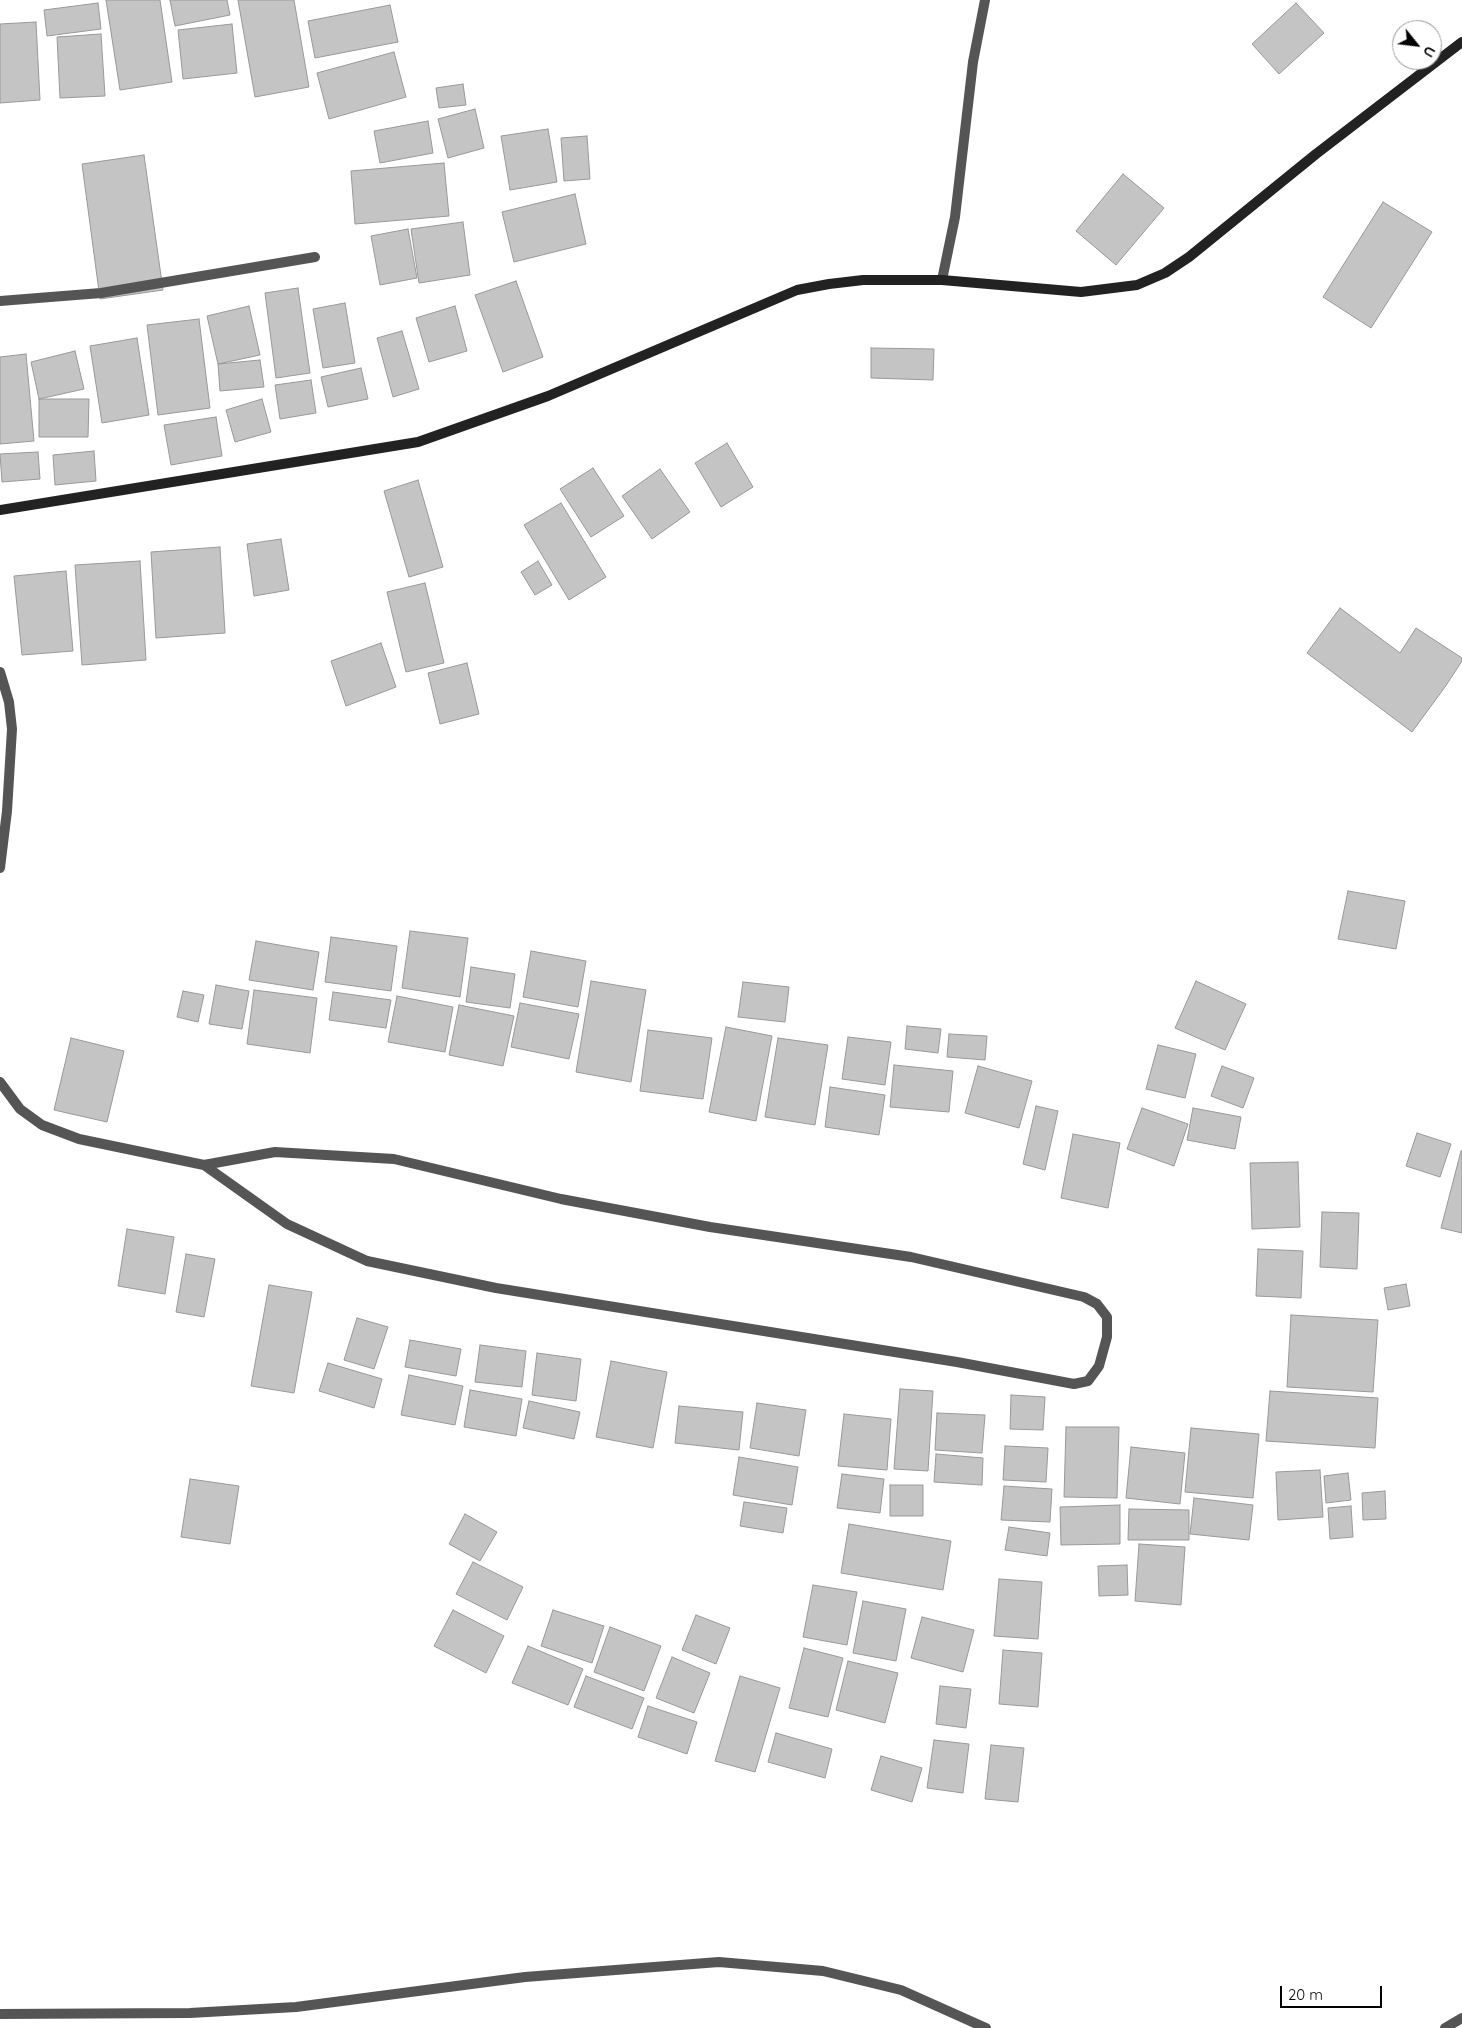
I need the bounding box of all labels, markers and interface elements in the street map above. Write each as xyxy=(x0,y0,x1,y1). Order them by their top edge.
north arrow xyxy=(1392,20,1442,70)
text: U xyxy=(1419,43,1440,60)
scale bar xyxy=(1282,1976,1384,2008)
text: 20 m xyxy=(1288,1985,1323,2004)

